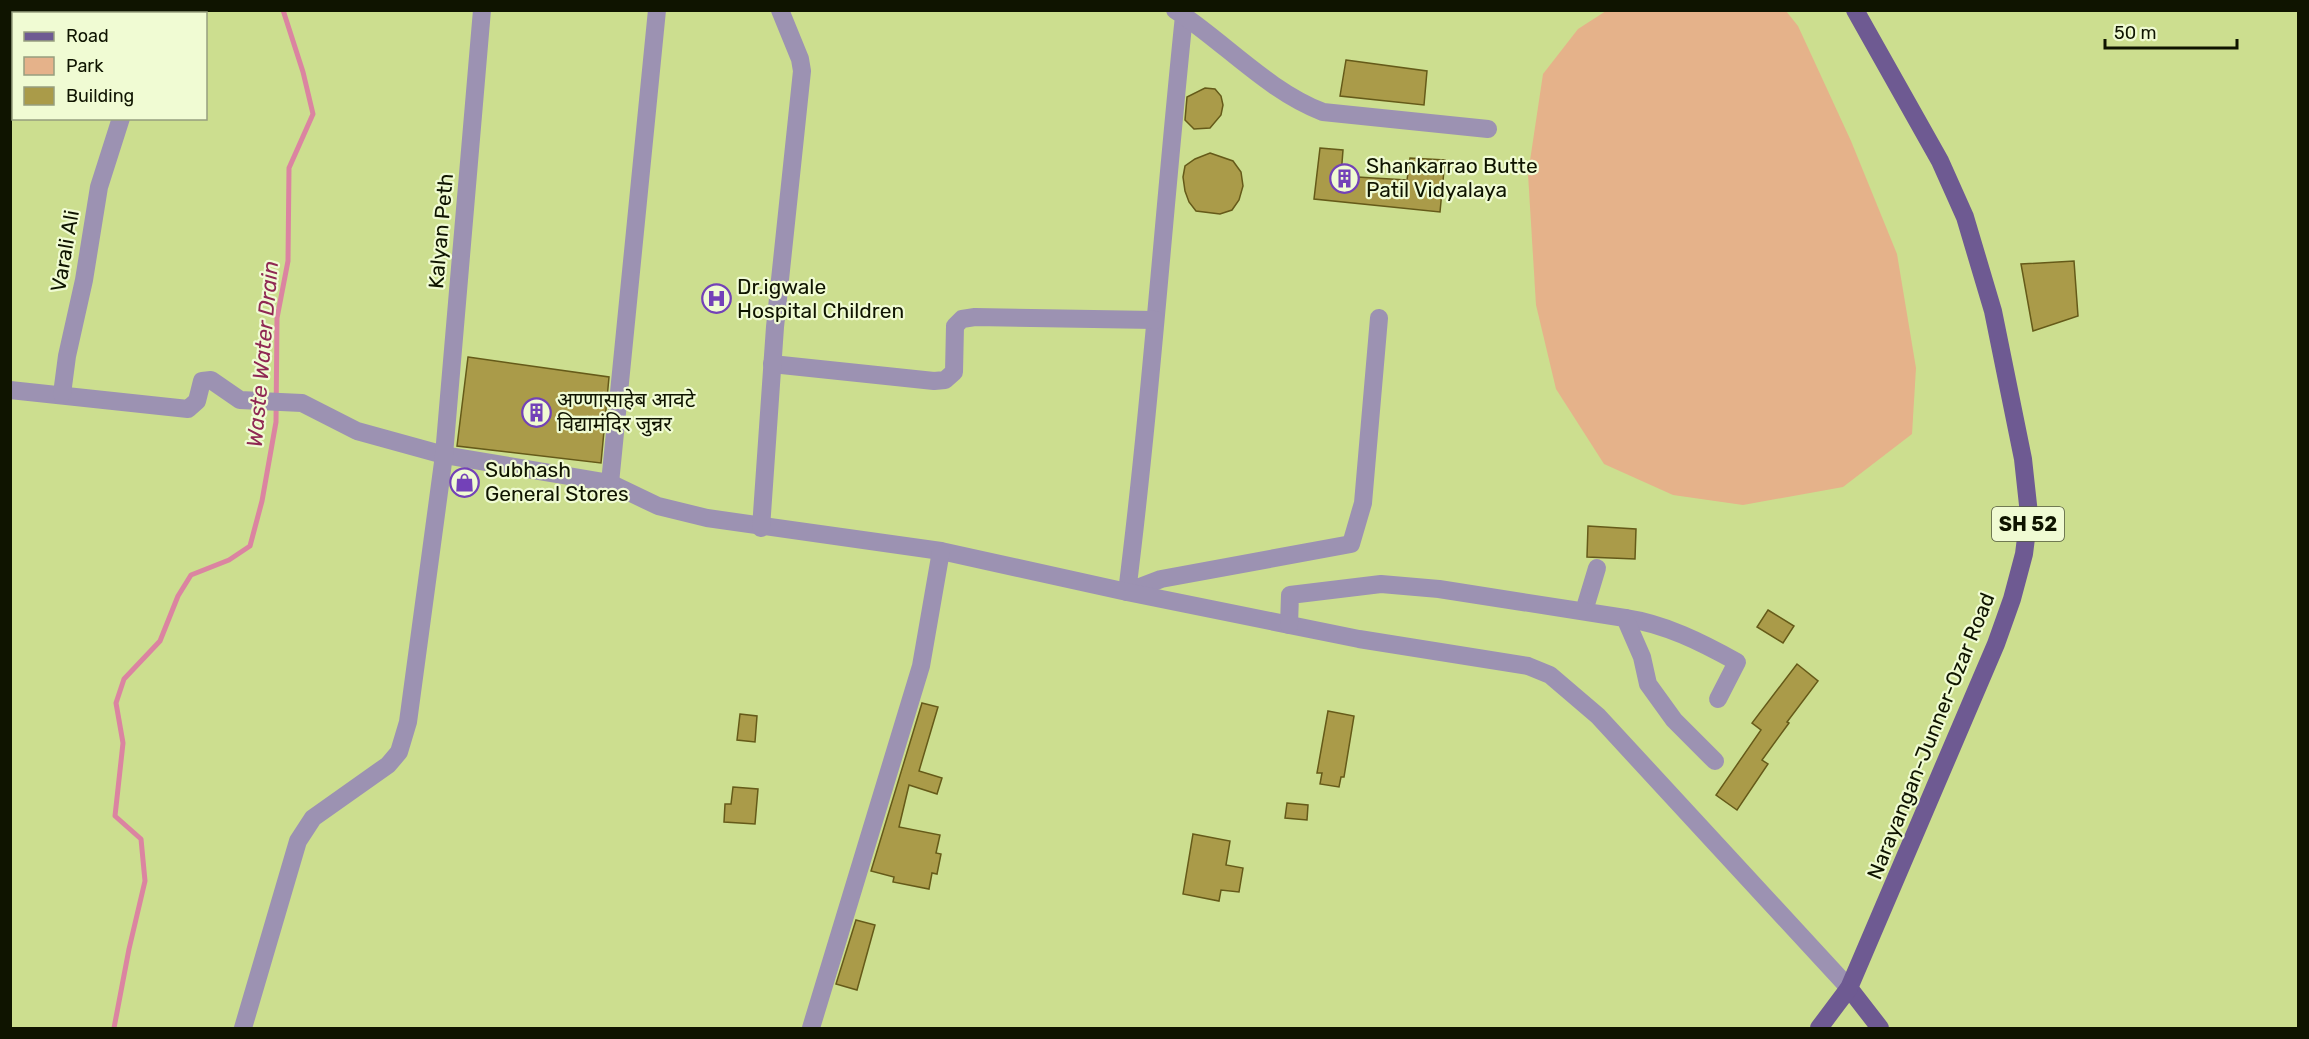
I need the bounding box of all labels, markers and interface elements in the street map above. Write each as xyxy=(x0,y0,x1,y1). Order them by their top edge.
legend xyxy=(12,12,207,120)
scale bar xyxy=(2105,12,2237,50)
text: 50 m xyxy=(2114,22,2157,44)
text: Road xyxy=(66,25,109,47)
text: Park xyxy=(66,55,104,77)
text: Building xyxy=(66,85,134,107)
place label: Shankarrao Butte Patil Vidyalaya xyxy=(1366,153,1538,202)
building icon: Shankarrao Butte Patil Vidyalaya xyxy=(1329,162,1361,194)
street label: Kalyan Peth xyxy=(423,172,458,290)
street label: Varali Ali xyxy=(45,208,84,294)
water label: Waste Water Drain xyxy=(241,260,284,449)
place label: Dr.igwale Hospital Children xyxy=(737,274,904,323)
hospital icon: Dr.igwale Hospital Children xyxy=(700,283,732,315)
place label: अण्णासाहेब आवटे विद्यामंदिर जुन्नर xyxy=(557,387,696,437)
building icon: अण्णासाहेब आवटे विद्यामंदिर जुन्नर xyxy=(520,396,552,428)
place label: Subhash General Stores xyxy=(485,457,629,506)
shop icon: Subhash General Stores xyxy=(448,466,480,498)
road number: SH 52 xyxy=(1992,507,2064,541)
street label: Narayangan-Junner-Ozar Road xyxy=(1861,589,2000,883)

